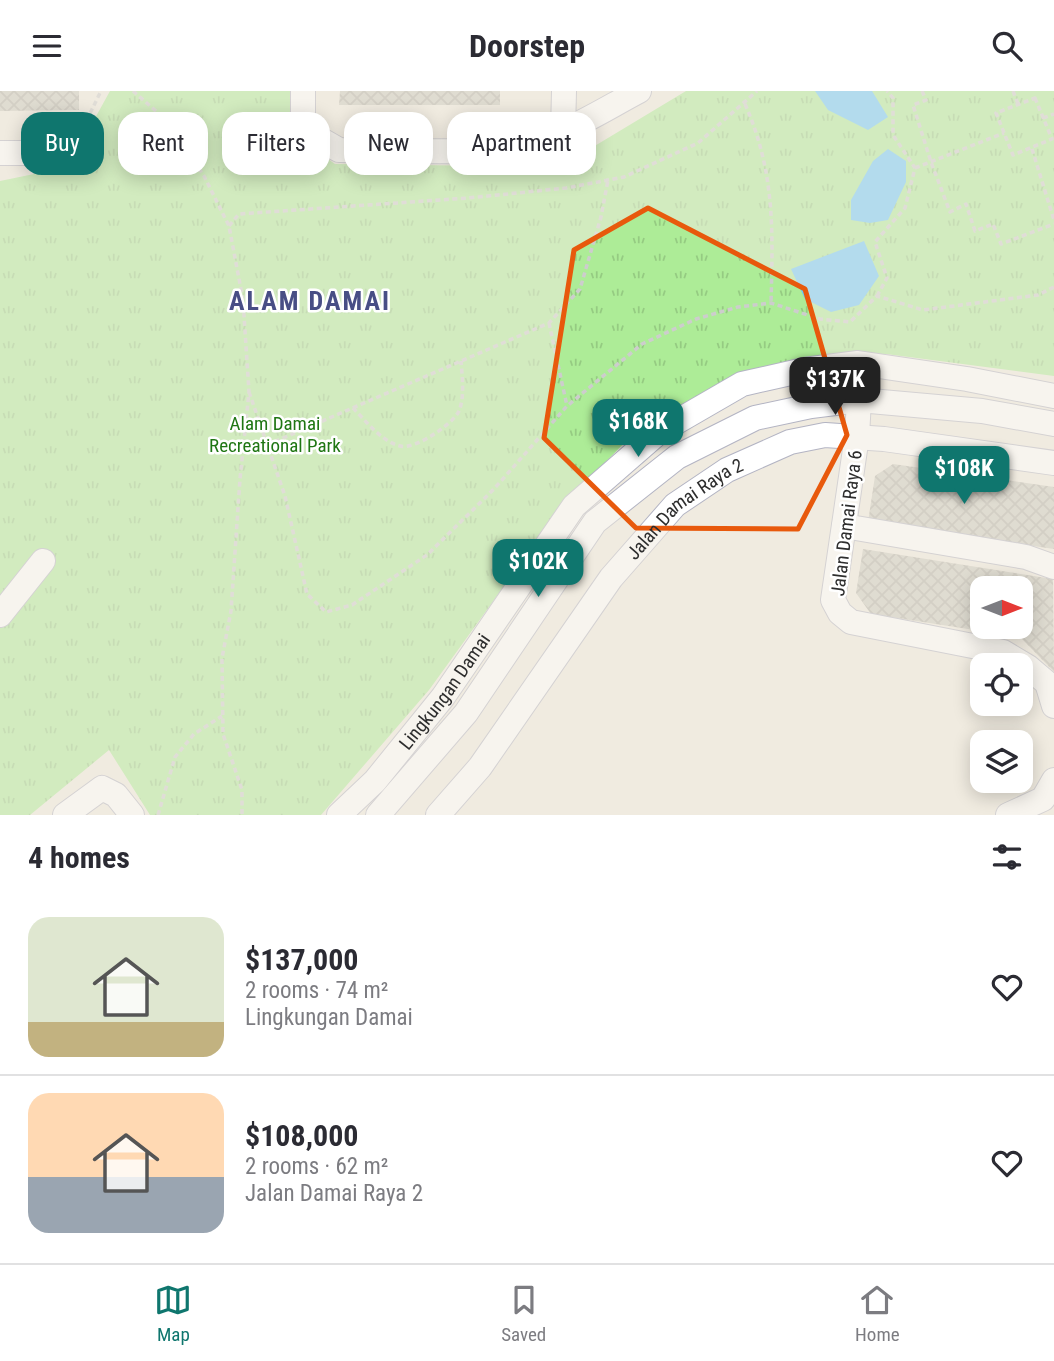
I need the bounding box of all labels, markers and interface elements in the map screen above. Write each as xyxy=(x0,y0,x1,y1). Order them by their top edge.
icon: menu xyxy=(28,27,66,65)
text: Doorstep xyxy=(469,27,585,65)
icon: search xyxy=(988,27,1026,65)
chip: Buy xyxy=(21,112,104,175)
chip: Rent xyxy=(118,112,208,175)
chip: Filters xyxy=(222,112,330,175)
chip: New xyxy=(344,112,433,175)
chip: Apartment xyxy=(447,112,596,175)
district label: ALAM DAMAI xyxy=(229,286,391,316)
pin: $137K xyxy=(786,357,884,417)
text: $137K xyxy=(805,366,865,393)
pin: $168K xyxy=(589,399,687,459)
text: $168K xyxy=(608,408,668,435)
park label: Alam Damai Recreational Park xyxy=(209,412,341,457)
pin: $108K xyxy=(915,447,1013,506)
street label: Jalan Damai Raya 6 xyxy=(826,449,867,597)
street label: Jalan Damai Raya 2 xyxy=(622,453,747,564)
text: $108K xyxy=(934,455,994,482)
pin: $102K xyxy=(489,539,587,599)
text: $102K xyxy=(508,548,568,575)
north arrow xyxy=(970,576,1032,639)
map controls xyxy=(970,576,1033,793)
street label: Lingkungan Damai xyxy=(394,629,495,754)
button: locate xyxy=(970,653,1033,716)
button: layers xyxy=(970,730,1033,793)
icon: filters xyxy=(988,838,1026,876)
text: 4 homes xyxy=(28,840,130,875)
text: $137,000 xyxy=(245,942,358,977)
icon: home xyxy=(84,945,168,1029)
icon: heart xyxy=(988,968,1026,1006)
text: 2 rooms · 74 m² xyxy=(245,977,388,1004)
text: Lingkungan Damai xyxy=(245,1004,413,1031)
text: $108,000 xyxy=(245,1118,358,1153)
icon: home xyxy=(84,1121,168,1205)
icon: heart xyxy=(988,1144,1026,1182)
text: 2 rooms · 62 m² xyxy=(245,1153,388,1180)
text: Jalan Damai Raya 2 xyxy=(245,1180,423,1207)
tab: Map xyxy=(154,1281,192,1346)
tab: Saved xyxy=(501,1281,546,1346)
tab: Home xyxy=(855,1281,900,1346)

